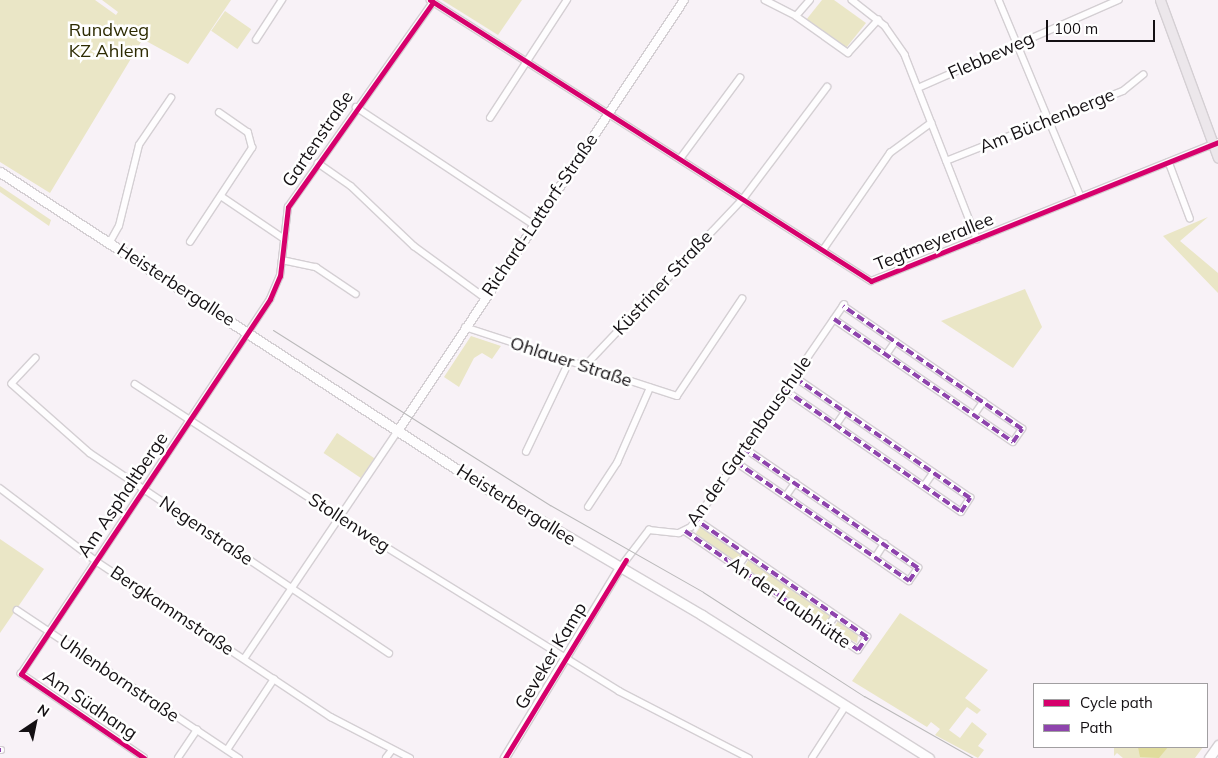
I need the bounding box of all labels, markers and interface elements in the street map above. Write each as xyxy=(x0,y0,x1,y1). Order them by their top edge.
scale bar xyxy=(1048,10,1157,42)
text: 100 m xyxy=(1054,19,1098,38)
park label: Rundweg KZ Ahlem xyxy=(69,20,149,62)
street label: Flebbeweg xyxy=(945,28,1037,84)
street label: Am Büchenberge xyxy=(976,84,1118,158)
street label: Gartenstraße xyxy=(278,87,358,191)
street label: Richard-Lattorf-Straße xyxy=(478,130,602,300)
street label: Tegtmeyerallee xyxy=(871,208,997,276)
street label: Küstriner Straße xyxy=(609,226,717,340)
street label: Heisterbergallee xyxy=(113,239,239,331)
street label: Ohlauer Straße xyxy=(507,332,635,392)
street label: An der Gartenbauschule xyxy=(682,352,816,530)
street label: Am Asphaltberge xyxy=(73,428,173,562)
street label: Heisterbergallee xyxy=(453,460,579,550)
street label: Stollenweg xyxy=(304,489,394,557)
street label: Negenstraße xyxy=(155,492,257,570)
street label: An der Laubhütte xyxy=(723,553,855,653)
street label: Bergkammstraße xyxy=(106,562,238,660)
street label: Geveker Kamp xyxy=(511,599,591,713)
street label: Uhlenbornstraße xyxy=(55,631,183,727)
street label: Am Südhang xyxy=(39,666,141,744)
legend xyxy=(1033,683,1208,748)
text: Cycle path xyxy=(1080,693,1153,712)
north arrow xyxy=(10,698,60,748)
text: N xyxy=(34,700,53,721)
text: Path xyxy=(1080,718,1112,737)

